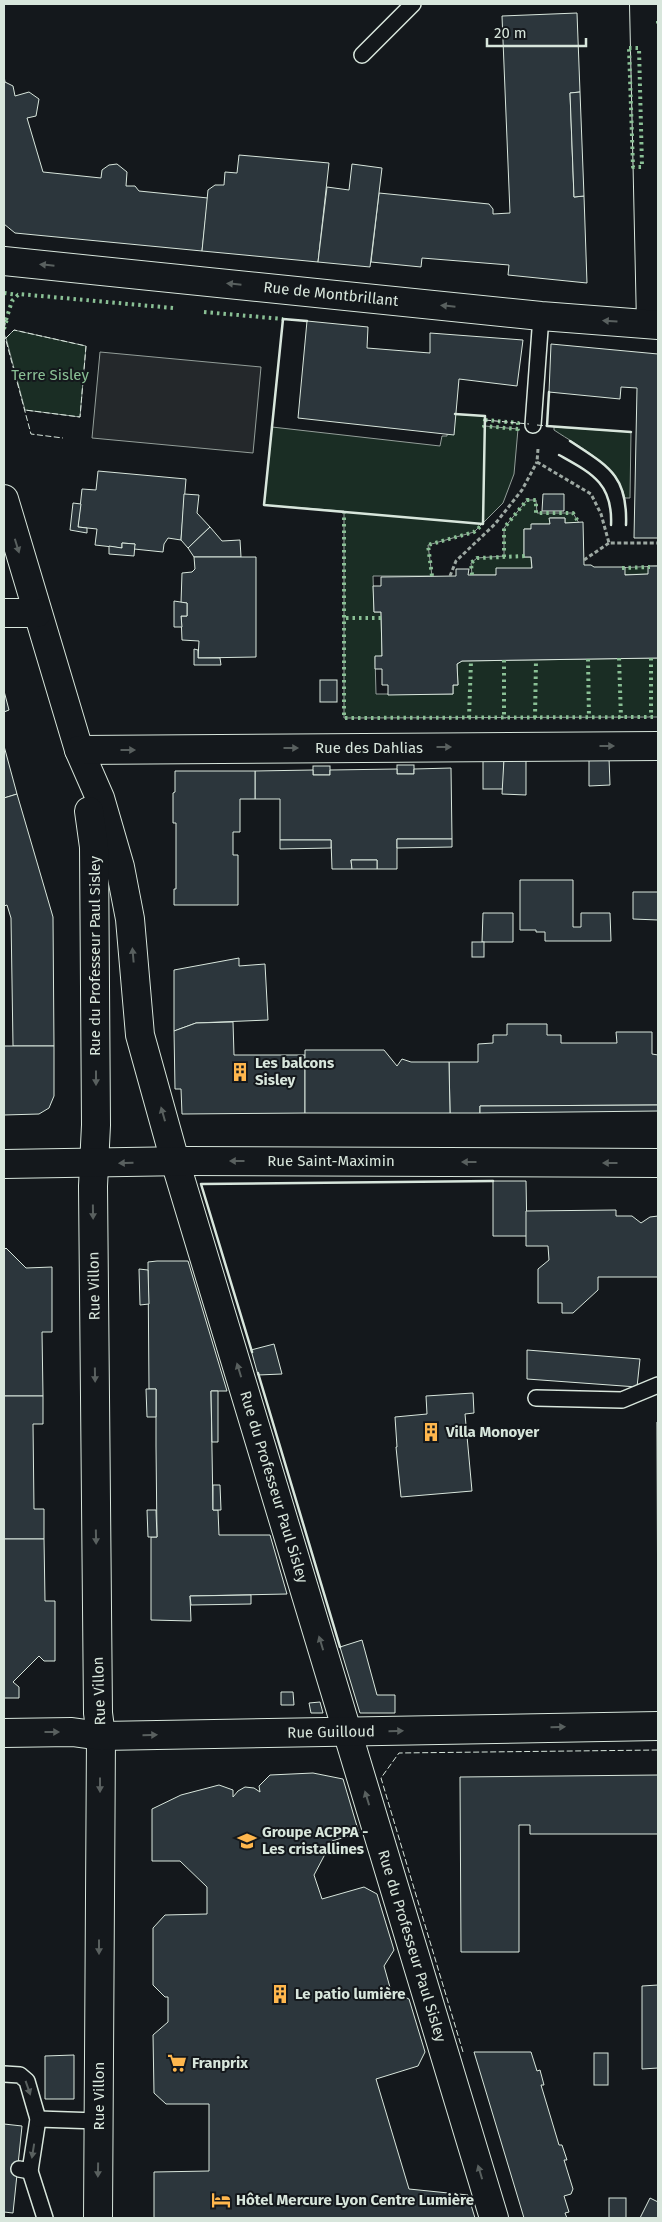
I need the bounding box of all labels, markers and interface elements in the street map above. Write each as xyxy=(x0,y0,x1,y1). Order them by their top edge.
scale bar xyxy=(487,15,586,47)
text: 20 m xyxy=(494,24,527,42)
one-way arrow xyxy=(38,261,54,269)
street label: Rue de Montbrillant xyxy=(263,278,400,310)
one-way arrow xyxy=(226,280,242,288)
one-way arrow xyxy=(440,302,456,310)
one-way arrow xyxy=(601,317,617,325)
park label: Terre Sisley xyxy=(11,366,89,384)
one-way arrow xyxy=(14,538,22,553)
street label: Rue des Dahlias xyxy=(315,739,423,757)
one-way arrow xyxy=(599,742,615,750)
one-way arrow xyxy=(437,743,453,751)
one-way arrow xyxy=(283,744,299,752)
one-way arrow xyxy=(120,746,136,754)
street label: Rue du Professeur Paul Sisley xyxy=(86,855,104,1056)
one-way arrow xyxy=(129,947,137,963)
place label: Les balcons Sisley xyxy=(255,1054,334,1089)
building icon: Les balcons Sisley xyxy=(229,1061,251,1083)
one-way arrow xyxy=(92,1070,100,1086)
one-way arrow xyxy=(159,1106,167,1121)
street label: Rue Saint-Maximin xyxy=(267,1152,395,1170)
one-way arrow xyxy=(228,1157,244,1165)
one-way arrow xyxy=(461,1158,477,1166)
one-way arrow xyxy=(118,1159,134,1167)
one-way arrow xyxy=(601,1159,617,1167)
one-way arrow xyxy=(89,1204,97,1220)
street label: Rue Villon xyxy=(84,1251,104,1321)
one-way arrow xyxy=(234,1362,242,1377)
one-way arrow xyxy=(91,1367,99,1383)
street label: Rue du Professeur Paul Sisley xyxy=(236,1389,312,1586)
building icon: Villa Monoyer xyxy=(420,1421,442,1443)
place label: Villa Monoyer xyxy=(445,1423,540,1441)
one-way arrow xyxy=(92,1529,100,1545)
one-way arrow xyxy=(316,1635,324,1650)
street label: Rue Villon xyxy=(89,1656,109,1726)
street label: Rue Guilloud xyxy=(287,1722,375,1742)
one-way arrow xyxy=(551,1723,567,1731)
one-way arrow xyxy=(388,1726,404,1734)
one-way arrow xyxy=(45,1728,61,1736)
one-way arrow xyxy=(142,1731,158,1739)
one-way arrow xyxy=(96,1777,104,1793)
one-way arrow xyxy=(362,1791,370,1806)
place label: Groupe ACPPA - Les cristallines xyxy=(262,1823,368,1858)
school or university icon: Groupe ACPPA - Les cristallines xyxy=(236,1830,258,1852)
street label: Rue du Professeur Paul Sisley xyxy=(374,1848,450,2045)
one-way arrow xyxy=(95,1940,103,1956)
building icon: Le patio lumière xyxy=(269,1983,291,2005)
place label: Le patio lumière xyxy=(295,1985,406,2003)
supermarket icon: Franprix xyxy=(166,2052,188,2074)
place label: Franprix xyxy=(192,2054,248,2072)
street label: Rue Villon xyxy=(90,2062,108,2130)
one-way arrow xyxy=(25,2081,33,2096)
one-way arrow xyxy=(29,2143,37,2159)
one-way arrow xyxy=(94,2162,102,2178)
one-way arrow xyxy=(476,2164,483,2179)
hotel icon: Hôtel Mercure Lyon Centre Lumière xyxy=(210,2189,232,2211)
place label: Hôtel Mercure Lyon Centre Lumière xyxy=(236,2191,474,2209)

